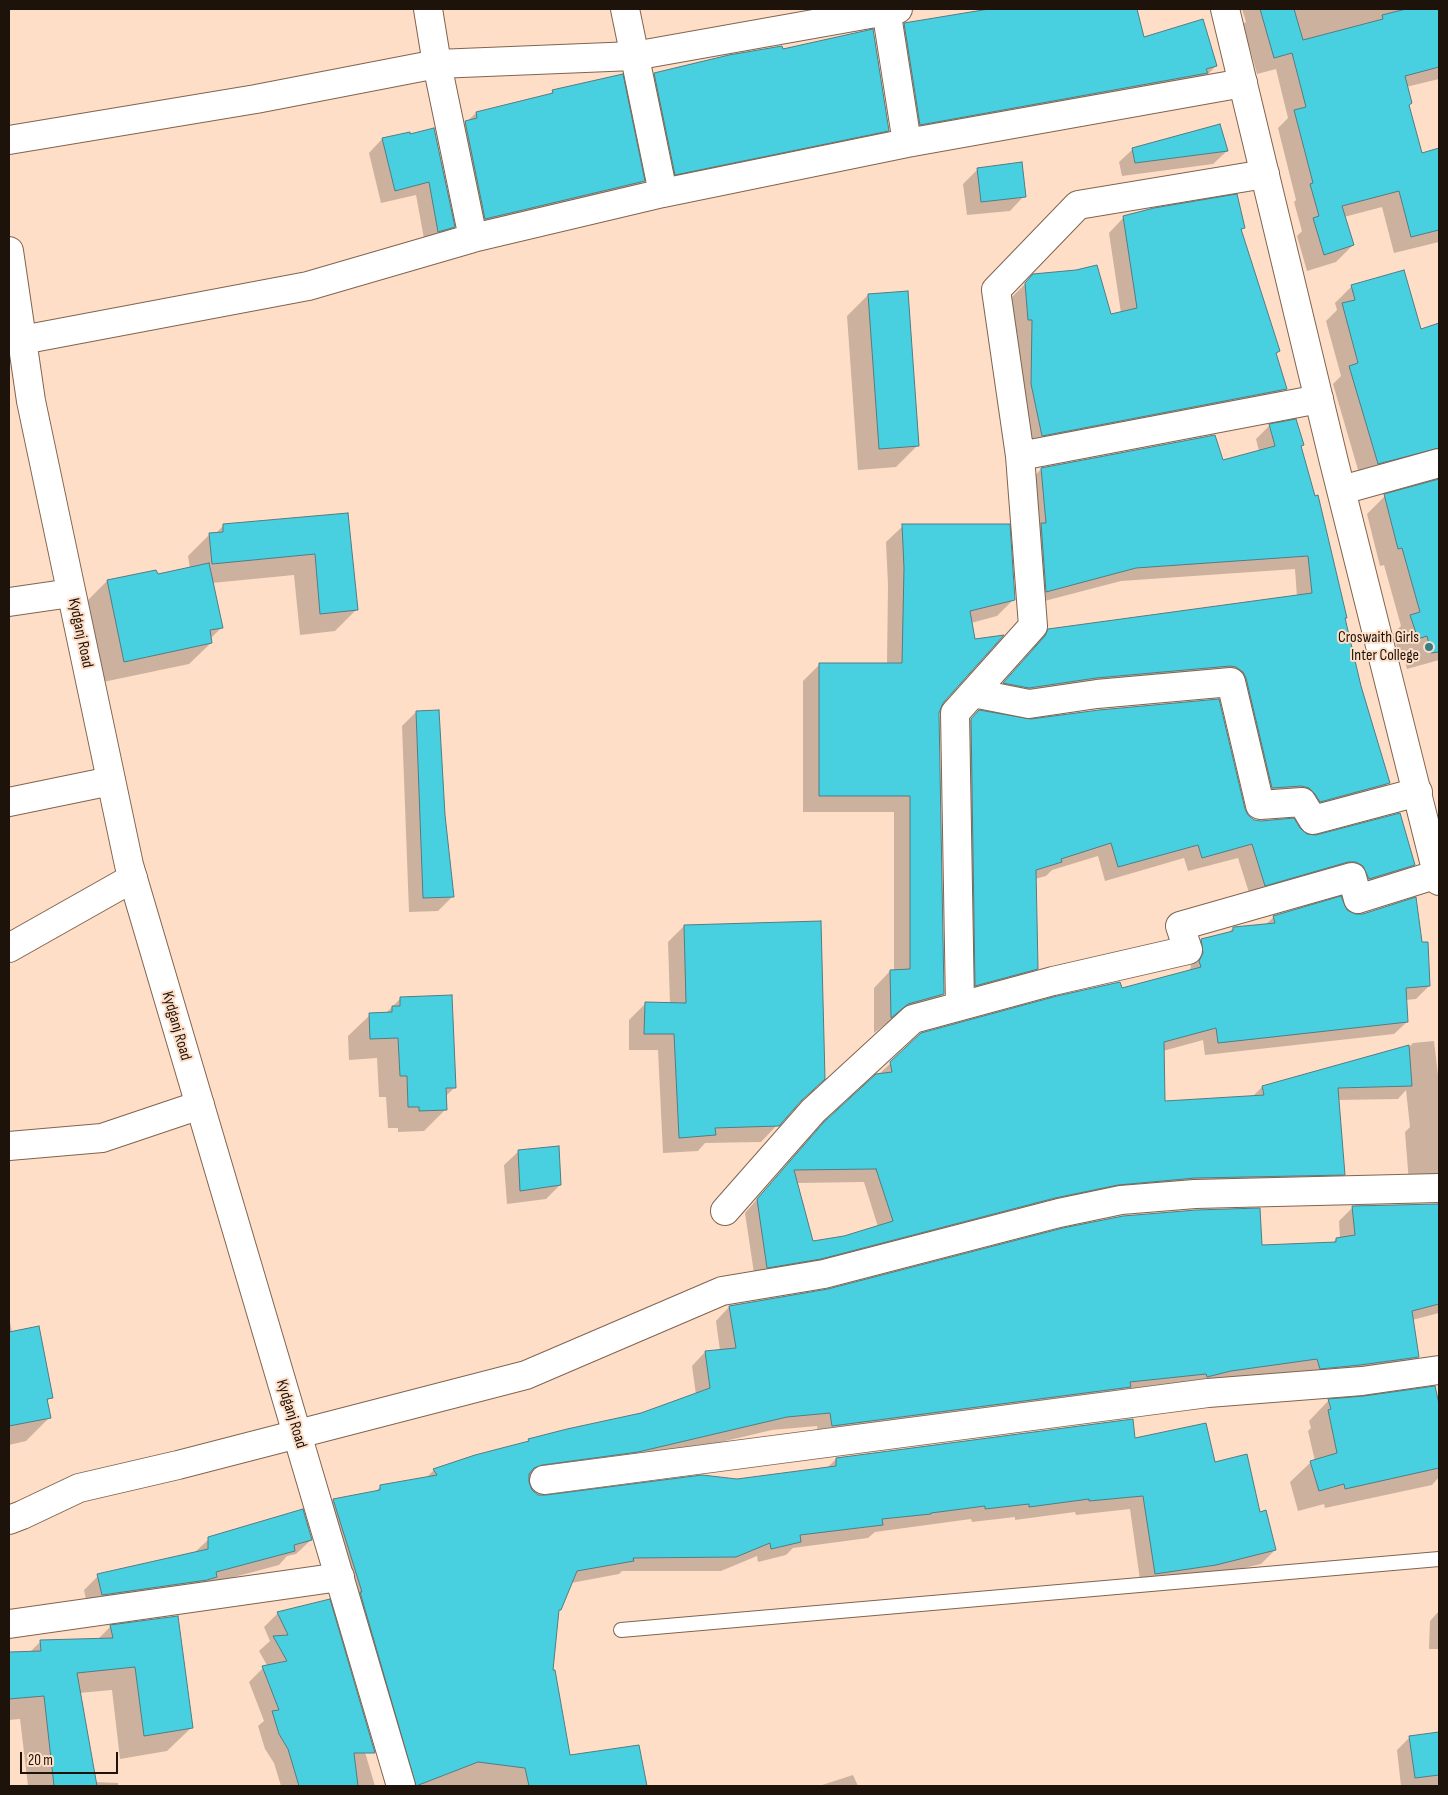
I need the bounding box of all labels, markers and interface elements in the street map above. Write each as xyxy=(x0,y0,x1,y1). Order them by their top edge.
street label: Kydganj Road xyxy=(63,596,97,670)
place label: Croswaith Girls Inter College xyxy=(1338,628,1419,666)
marker: Croswaith Girls Inter College xyxy=(1423,641,1435,653)
street label: Kydganj Road xyxy=(157,989,195,1063)
street label: Kydganj Road xyxy=(271,1377,311,1451)
scale bar xyxy=(22,1742,120,1774)
text: 20 m xyxy=(28,1751,53,1770)

